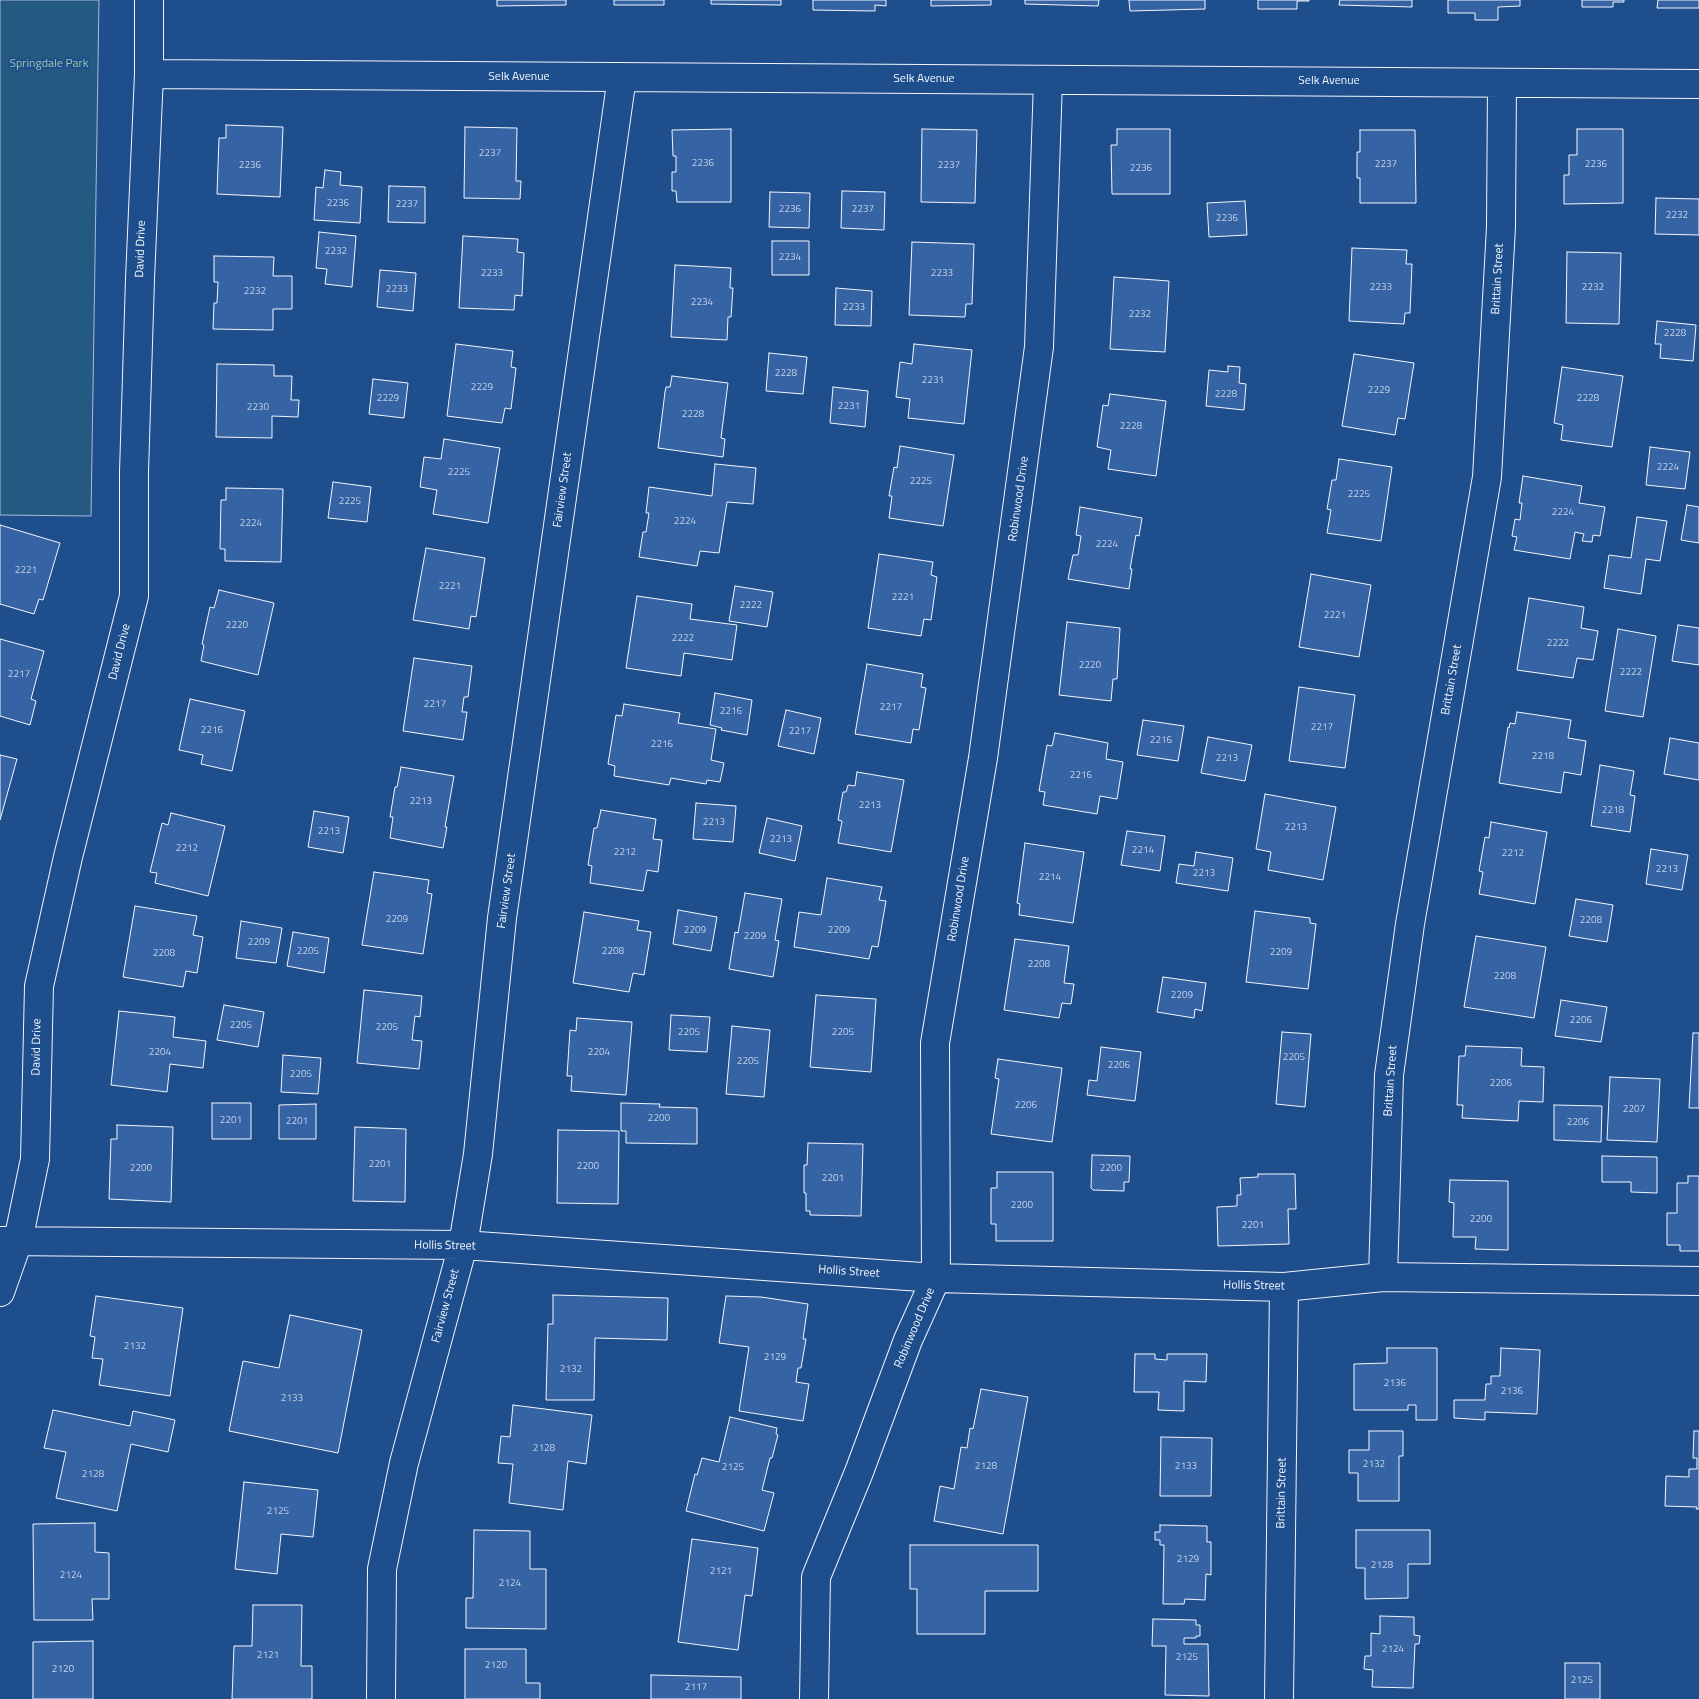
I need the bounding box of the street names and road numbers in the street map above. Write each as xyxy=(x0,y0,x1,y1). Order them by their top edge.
street label: Selk Avenue xyxy=(488,70,550,84)
street label: Selk Avenue xyxy=(893,72,955,86)
street label: Selk Avenue xyxy=(1298,74,1360,88)
street label: David Drive xyxy=(133,220,149,278)
street label: Brittain Street xyxy=(1489,243,1507,315)
street label: Fairview Street xyxy=(551,451,575,529)
street label: Robinwood Drive xyxy=(1006,455,1032,543)
street label: David Drive xyxy=(106,622,134,682)
street label: Brittain Street xyxy=(1439,644,1465,716)
street label: Fairview Street xyxy=(495,852,519,930)
street label: Robinwood Drive xyxy=(945,855,973,943)
street label: David Drive xyxy=(29,1018,45,1076)
street label: Brittain Street xyxy=(1381,1045,1401,1117)
street label: Hollis Street xyxy=(414,1238,476,1254)
street label: Hollis Street xyxy=(818,1263,880,1281)
street label: Fairview Street xyxy=(429,1268,463,1344)
street label: Hollis Street xyxy=(1223,1278,1285,1294)
street label: Robinwood Drive xyxy=(892,1286,938,1370)
street label: Brittain Street xyxy=(1274,1457,1290,1529)

